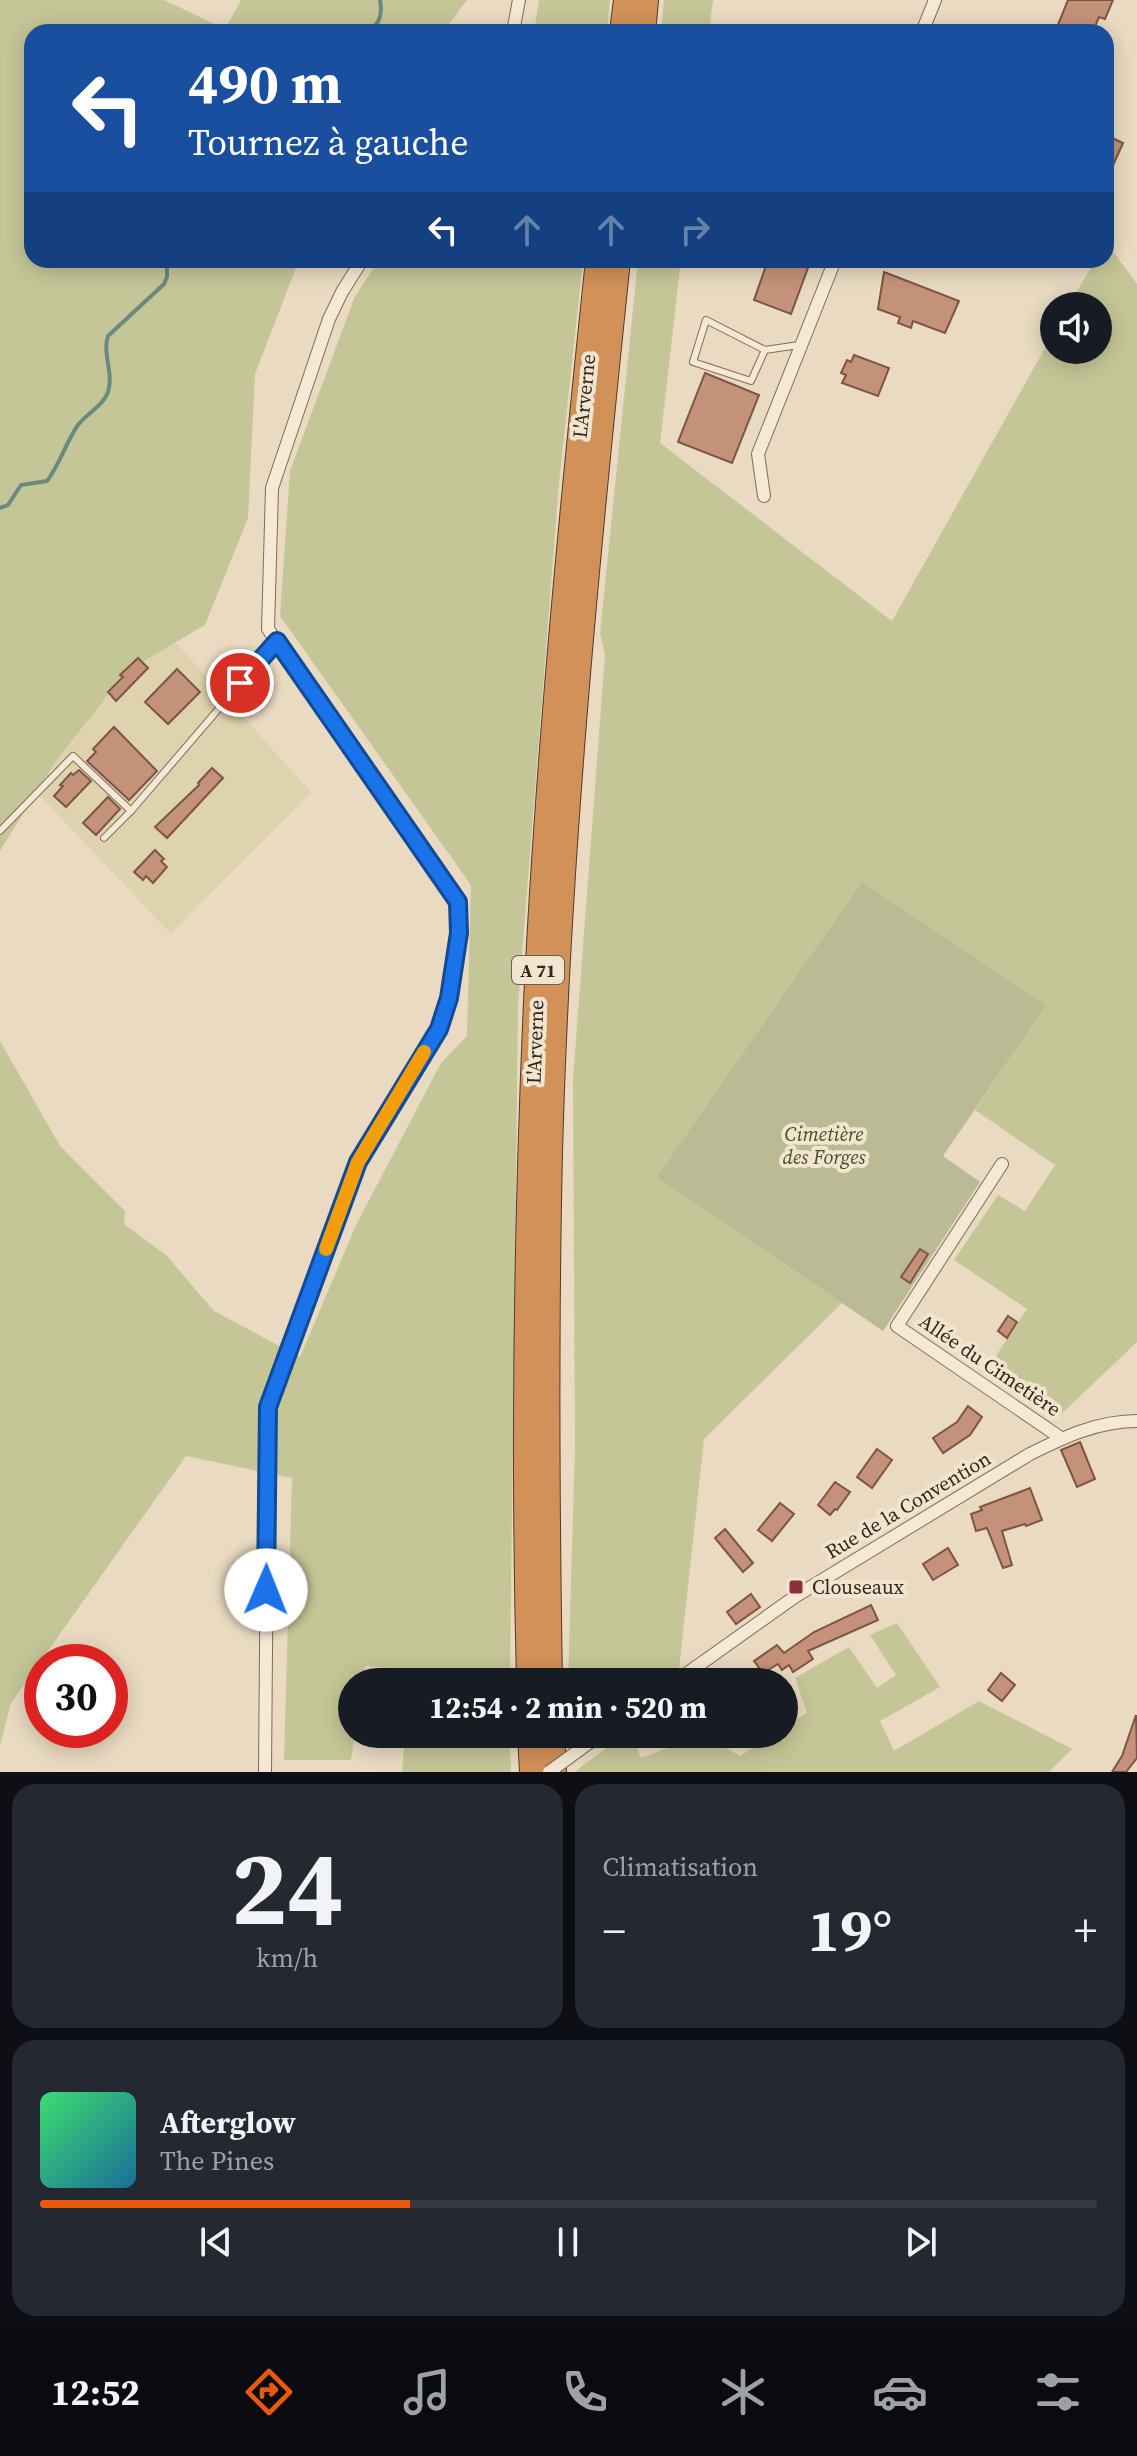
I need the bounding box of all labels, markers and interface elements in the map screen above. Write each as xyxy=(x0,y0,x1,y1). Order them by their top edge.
text: 490 m xyxy=(188,45,342,122)
icon: left xyxy=(56,56,160,160)
text: Tournez à gauche xyxy=(188,118,469,167)
icon: left xyxy=(421,208,465,252)
icon: ahead xyxy=(505,208,549,252)
icon: ahead xyxy=(589,208,633,252)
icon: right xyxy=(673,208,717,252)
map controls xyxy=(1040,292,1112,364)
button: sound xyxy=(1040,292,1112,364)
street label: L'Arverne xyxy=(566,353,602,439)
pin xyxy=(206,649,274,717)
icon: arrive xyxy=(218,661,262,705)
road number: A 71 xyxy=(512,956,564,984)
street label: L'Arverne xyxy=(520,999,550,1085)
park label: Cimetière des Forges xyxy=(783,1120,866,1171)
street label: Allée du Cimetière xyxy=(914,1307,1066,1423)
street label: Rue de la Convention xyxy=(820,1444,996,1566)
position arrow xyxy=(224,1548,308,1632)
place label: Clouseaux xyxy=(812,1573,905,1601)
marker: Clouseaux xyxy=(787,1578,805,1596)
speed limit sign: 30 xyxy=(24,1644,128,1748)
text: 12:54 · 2 min · 520 m xyxy=(429,1687,707,1728)
text: 24 xyxy=(231,1816,344,1959)
text: Climatisation xyxy=(603,1849,758,1885)
text: 19° xyxy=(807,1889,892,1971)
text: − xyxy=(603,1900,626,1961)
text: + xyxy=(1074,1900,1097,1961)
text: km/h xyxy=(256,1940,318,1976)
text: Afterglow xyxy=(160,2102,296,2143)
text: The Pines xyxy=(160,2143,274,2179)
icon: previous xyxy=(194,2220,238,2264)
icon: pause xyxy=(546,2220,590,2264)
icon: next xyxy=(899,2220,943,2264)
icon: directions xyxy=(241,2364,297,2420)
icon: music xyxy=(399,2364,455,2420)
icon: phone xyxy=(557,2364,613,2420)
icon: climate xyxy=(715,2364,771,2420)
icon: car xyxy=(872,2364,928,2420)
icon: filters xyxy=(1030,2364,1086,2420)
text: 12:52 xyxy=(51,2368,140,2417)

